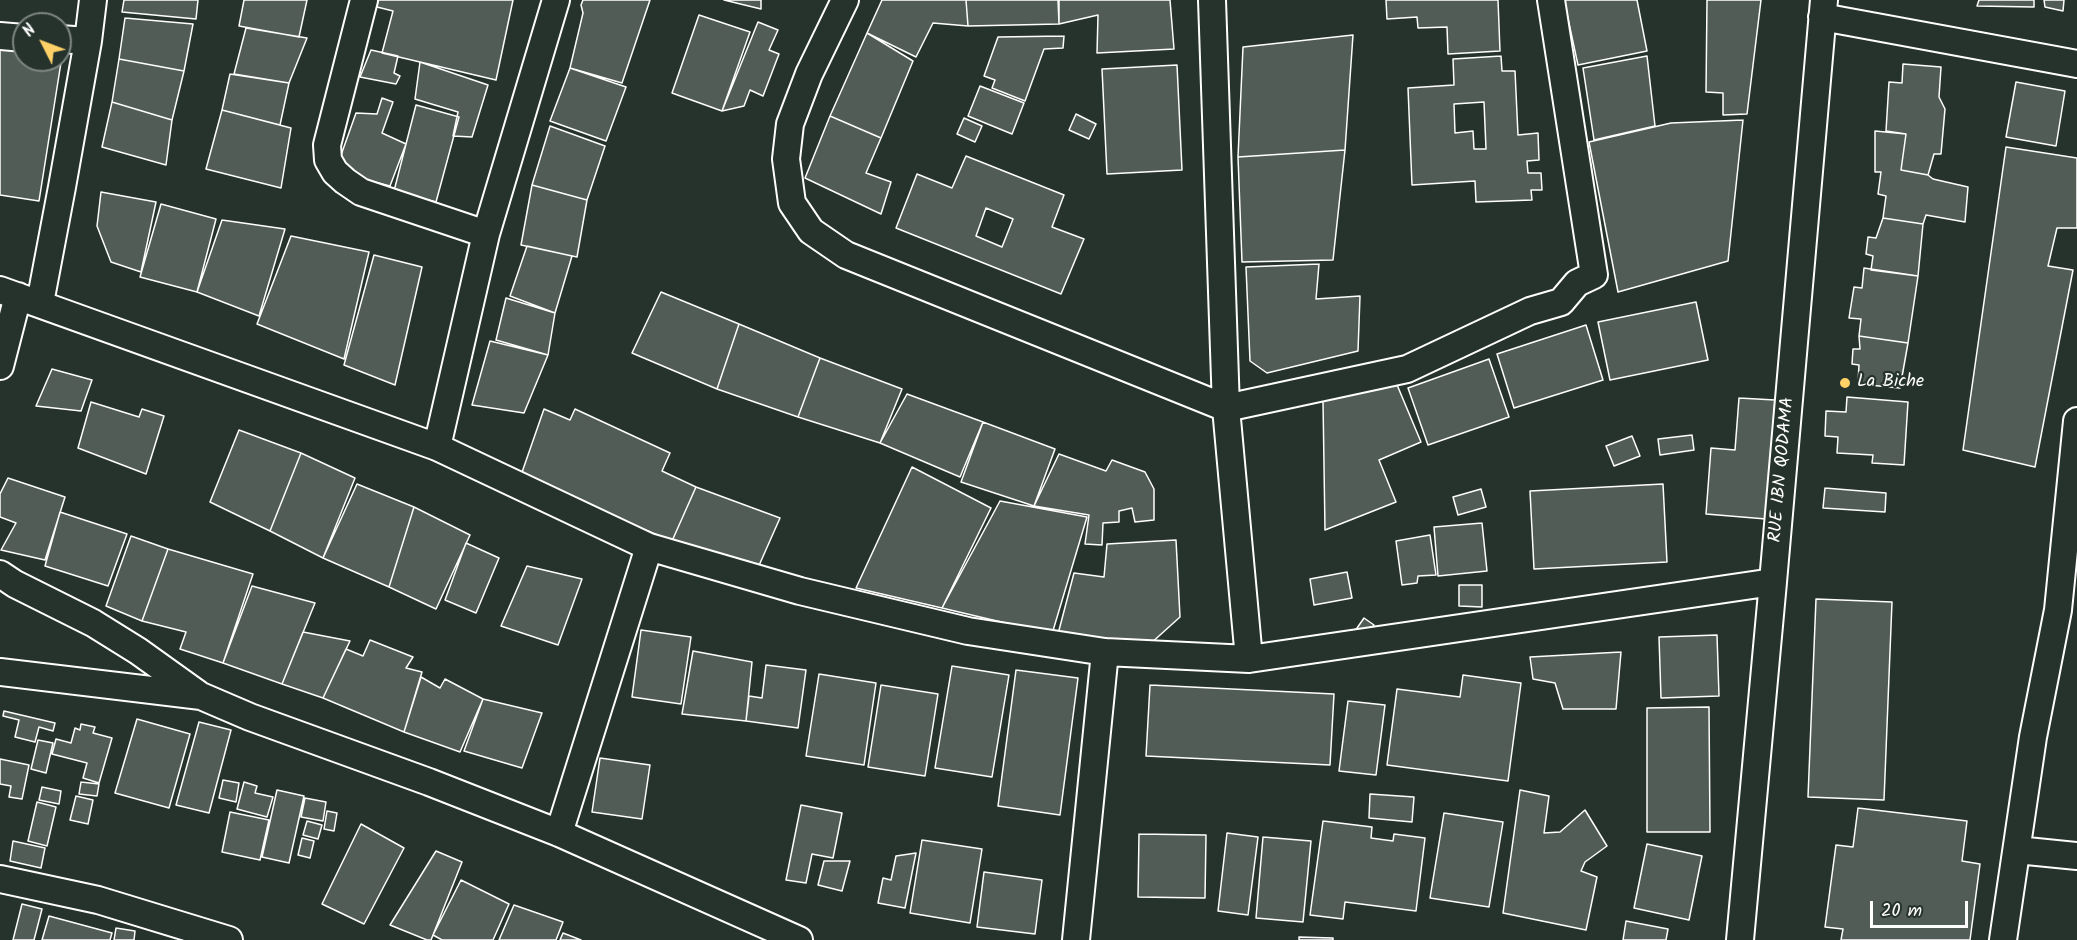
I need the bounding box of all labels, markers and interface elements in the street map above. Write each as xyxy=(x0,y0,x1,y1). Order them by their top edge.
north arrow xyxy=(12,12,72,72)
text: N xyxy=(17,19,42,43)
place label: La Biche xyxy=(1857,372,1924,394)
marker: La Biche xyxy=(1838,376,1852,390)
street label: RUE IBN QODAMA xyxy=(1766,396,1800,544)
scale bar xyxy=(1873,889,1970,927)
text: 20 m xyxy=(1881,897,1922,926)

